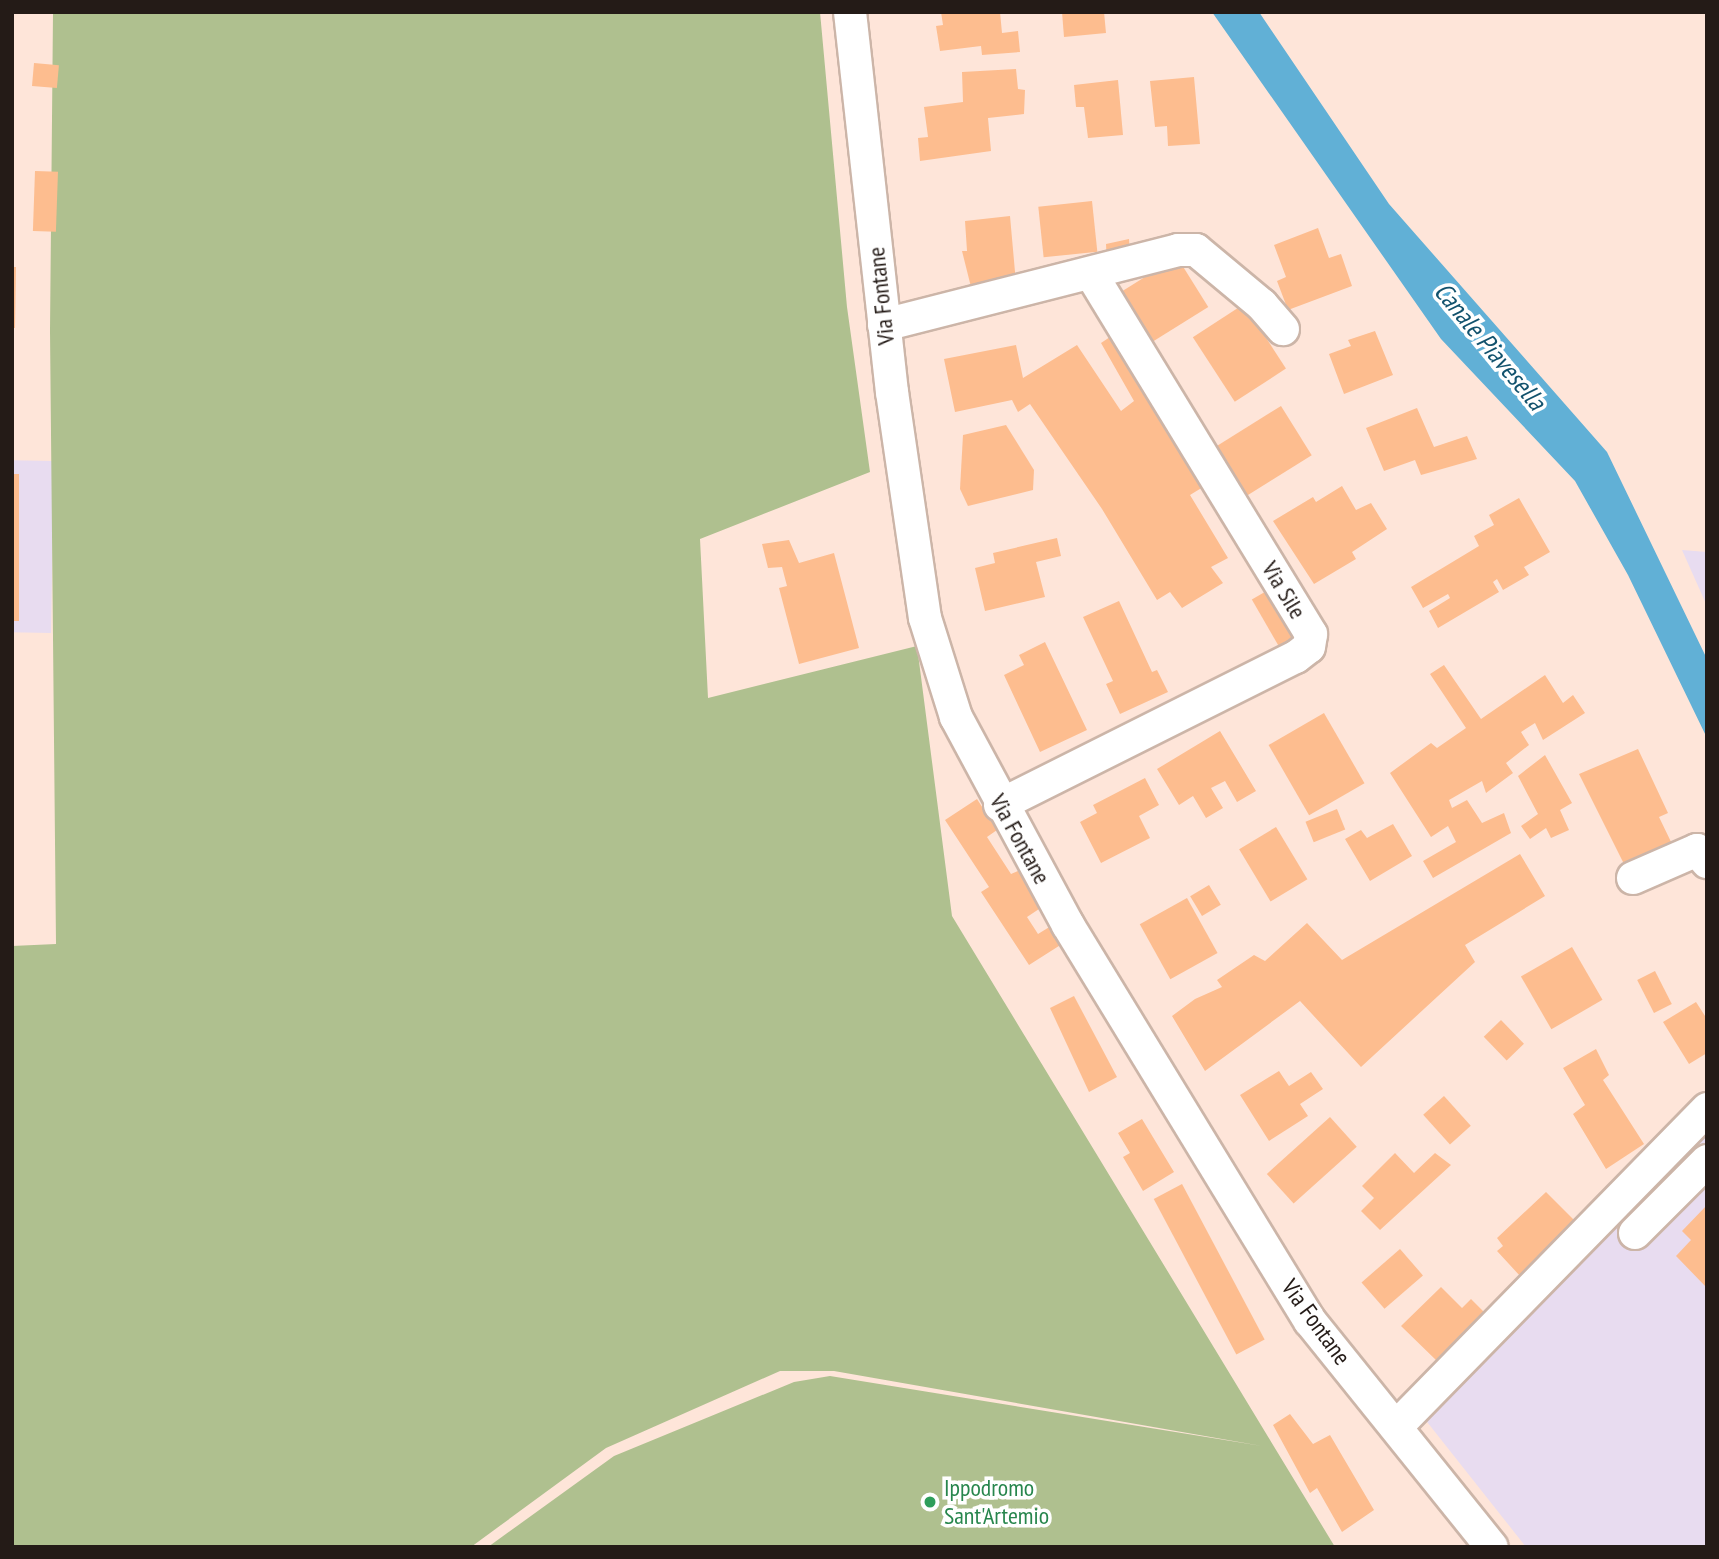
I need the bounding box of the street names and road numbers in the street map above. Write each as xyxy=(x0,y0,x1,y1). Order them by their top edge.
street label: Via Fontane xyxy=(862,246,900,346)
street label: Via Sile xyxy=(1256,556,1312,624)
street label: Via Fontane xyxy=(984,789,1056,889)
street label: Via Fontane xyxy=(1275,1274,1357,1370)

